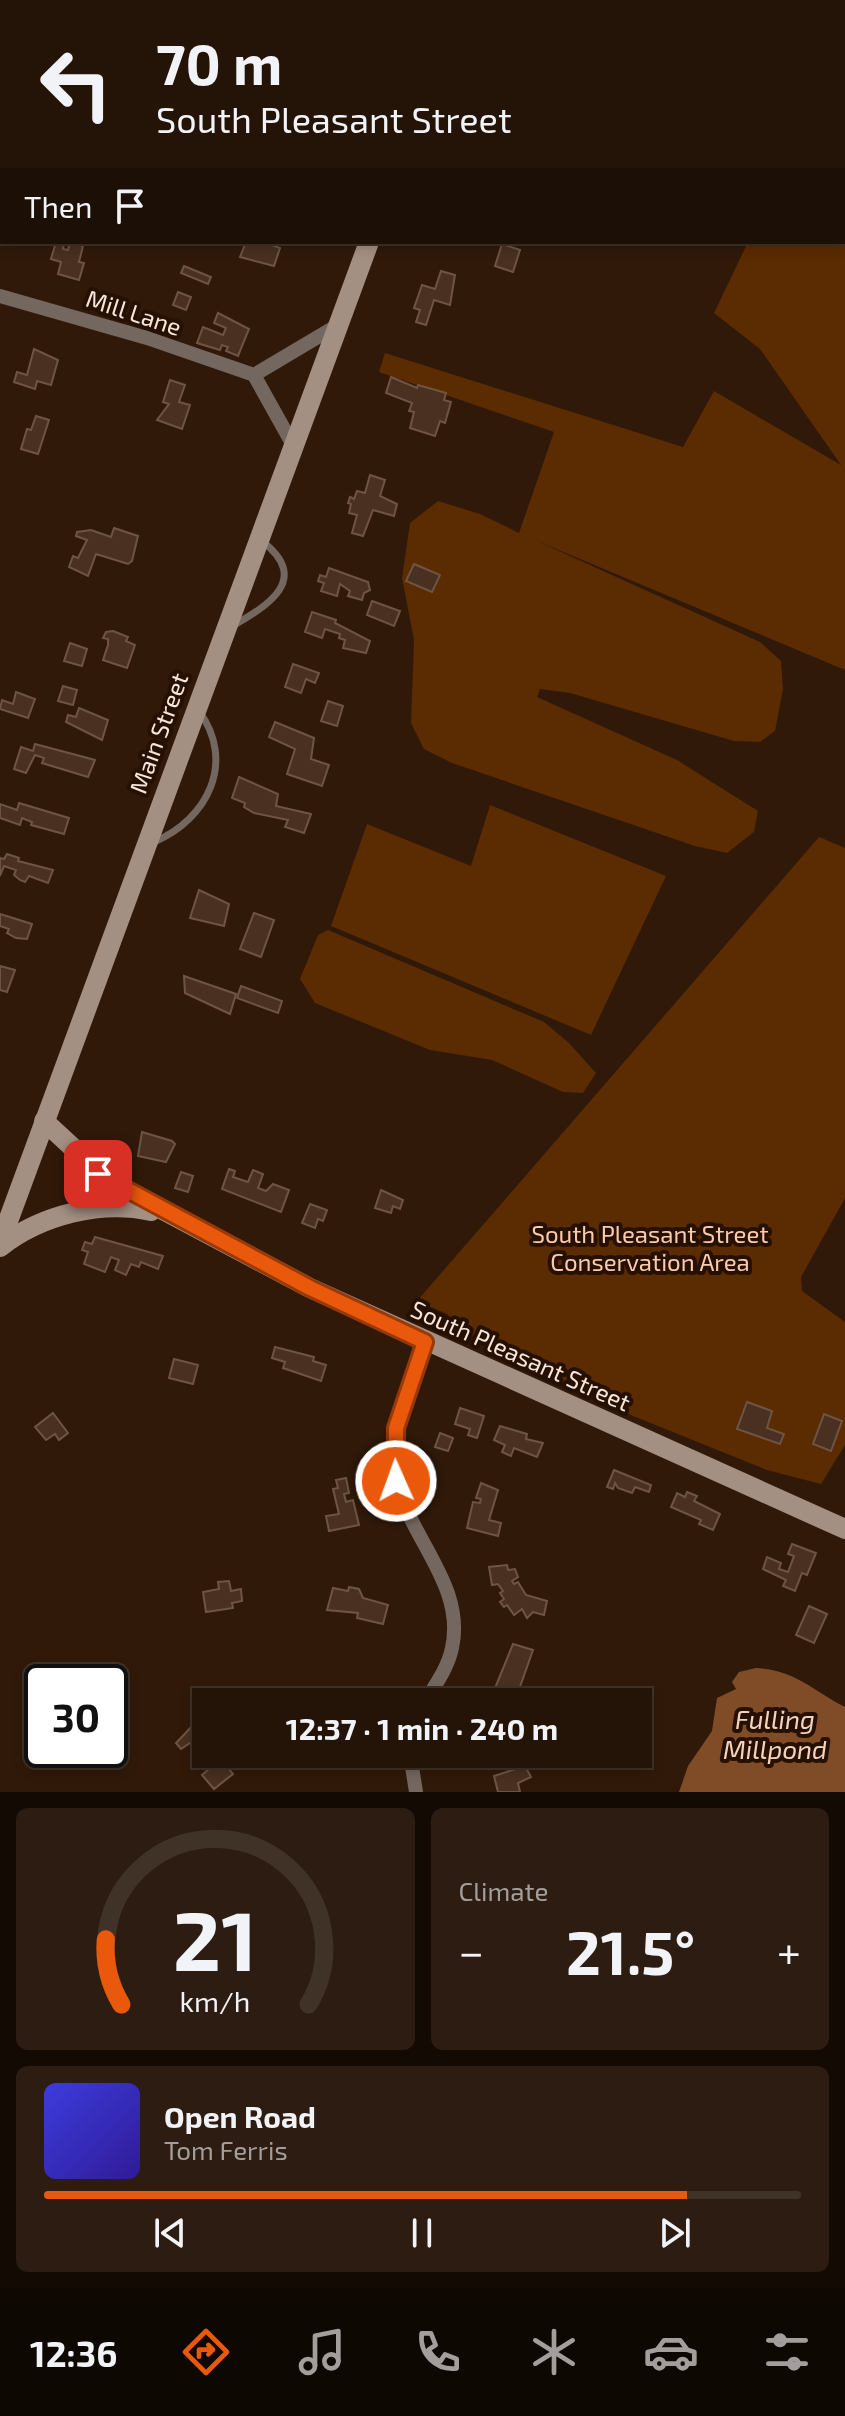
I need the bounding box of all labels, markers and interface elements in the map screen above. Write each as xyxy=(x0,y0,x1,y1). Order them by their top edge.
text: 70 m xyxy=(156,29,282,96)
icon: left xyxy=(24,32,128,136)
text: South Pleasant Street xyxy=(156,97,512,140)
icon: arrive xyxy=(108,184,152,228)
text: Then xyxy=(24,188,92,224)
street label: Mill Lane xyxy=(83,283,185,341)
street label: Main Street xyxy=(123,669,193,797)
pin xyxy=(64,1140,132,1208)
icon: arrive xyxy=(76,1152,120,1196)
park label: South Pleasant Street Conservation Area xyxy=(531,1219,769,1276)
street label: South Pleasant Street xyxy=(407,1294,635,1416)
position arrow xyxy=(354,1439,438,1523)
speed limit sign: 30 xyxy=(24,1664,128,1768)
water label: Fulling Millpond xyxy=(723,1703,827,1764)
text: 12:37 · 1 min · 240 m xyxy=(286,1710,558,1746)
text: Climate xyxy=(459,1875,548,1906)
text: 21 xyxy=(173,1888,257,1988)
text: 21.5° xyxy=(566,1915,695,1987)
text: − xyxy=(459,1924,484,1977)
text: + xyxy=(777,1924,801,1977)
text: km/h xyxy=(180,1983,251,2018)
text: Open Road xyxy=(164,2098,316,2134)
text: Tom Ferris xyxy=(164,2134,288,2165)
icon: previous xyxy=(148,2211,192,2255)
icon: pause xyxy=(400,2211,444,2255)
icon: next xyxy=(653,2211,697,2255)
icon: directions xyxy=(178,2324,234,2380)
icon: music xyxy=(294,2324,350,2380)
icon: phone xyxy=(410,2324,466,2380)
icon: climate xyxy=(526,2324,582,2380)
icon: car xyxy=(643,2324,699,2380)
icon: filters xyxy=(759,2324,815,2380)
text: 12:36 xyxy=(30,2331,117,2374)

